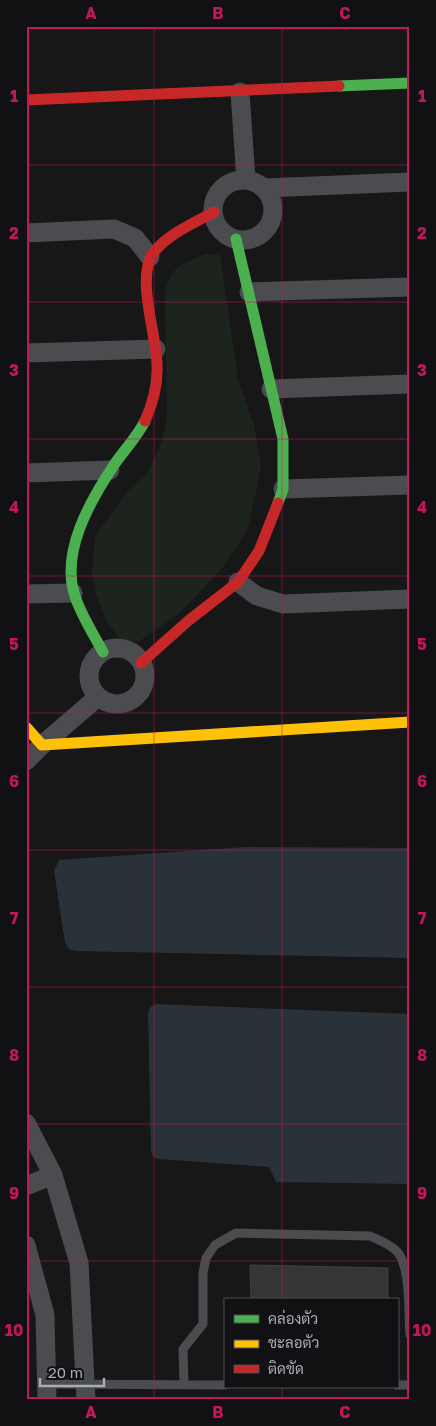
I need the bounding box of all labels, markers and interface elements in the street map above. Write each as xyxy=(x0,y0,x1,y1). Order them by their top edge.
text: A xyxy=(85,3,97,23)
text: B xyxy=(212,3,224,23)
text: C xyxy=(339,3,351,23)
text: 1 xyxy=(10,86,18,106)
text: 1 xyxy=(418,86,426,106)
text: 2 xyxy=(9,223,19,243)
text: 2 xyxy=(417,223,427,243)
text: 3 xyxy=(9,360,19,380)
text: 3 xyxy=(417,360,427,380)
text: 4 xyxy=(9,497,19,517)
text: 4 xyxy=(417,497,427,517)
text: 5 xyxy=(9,634,19,654)
text: 5 xyxy=(417,634,427,654)
text: 6 xyxy=(9,771,19,791)
text: 6 xyxy=(417,771,427,791)
text: 7 xyxy=(10,908,19,928)
text: 7 xyxy=(418,908,427,928)
text: 8 xyxy=(9,1045,19,1065)
text: 8 xyxy=(417,1045,427,1065)
text: 9 xyxy=(9,1183,19,1203)
text: 9 xyxy=(417,1183,427,1203)
legend xyxy=(224,1298,398,1388)
text: คล่องตัว xyxy=(268,1309,318,1327)
text: 10 xyxy=(5,1320,23,1340)
text: 10 xyxy=(413,1320,431,1340)
text: ชะลอตัว xyxy=(268,1333,319,1351)
scale bar xyxy=(40,1356,104,1388)
text: ติดขัด xyxy=(268,1359,304,1377)
text: 20 m xyxy=(48,1363,83,1381)
text: A xyxy=(85,1402,97,1422)
text: B xyxy=(212,1402,224,1422)
text: C xyxy=(339,1402,351,1422)

